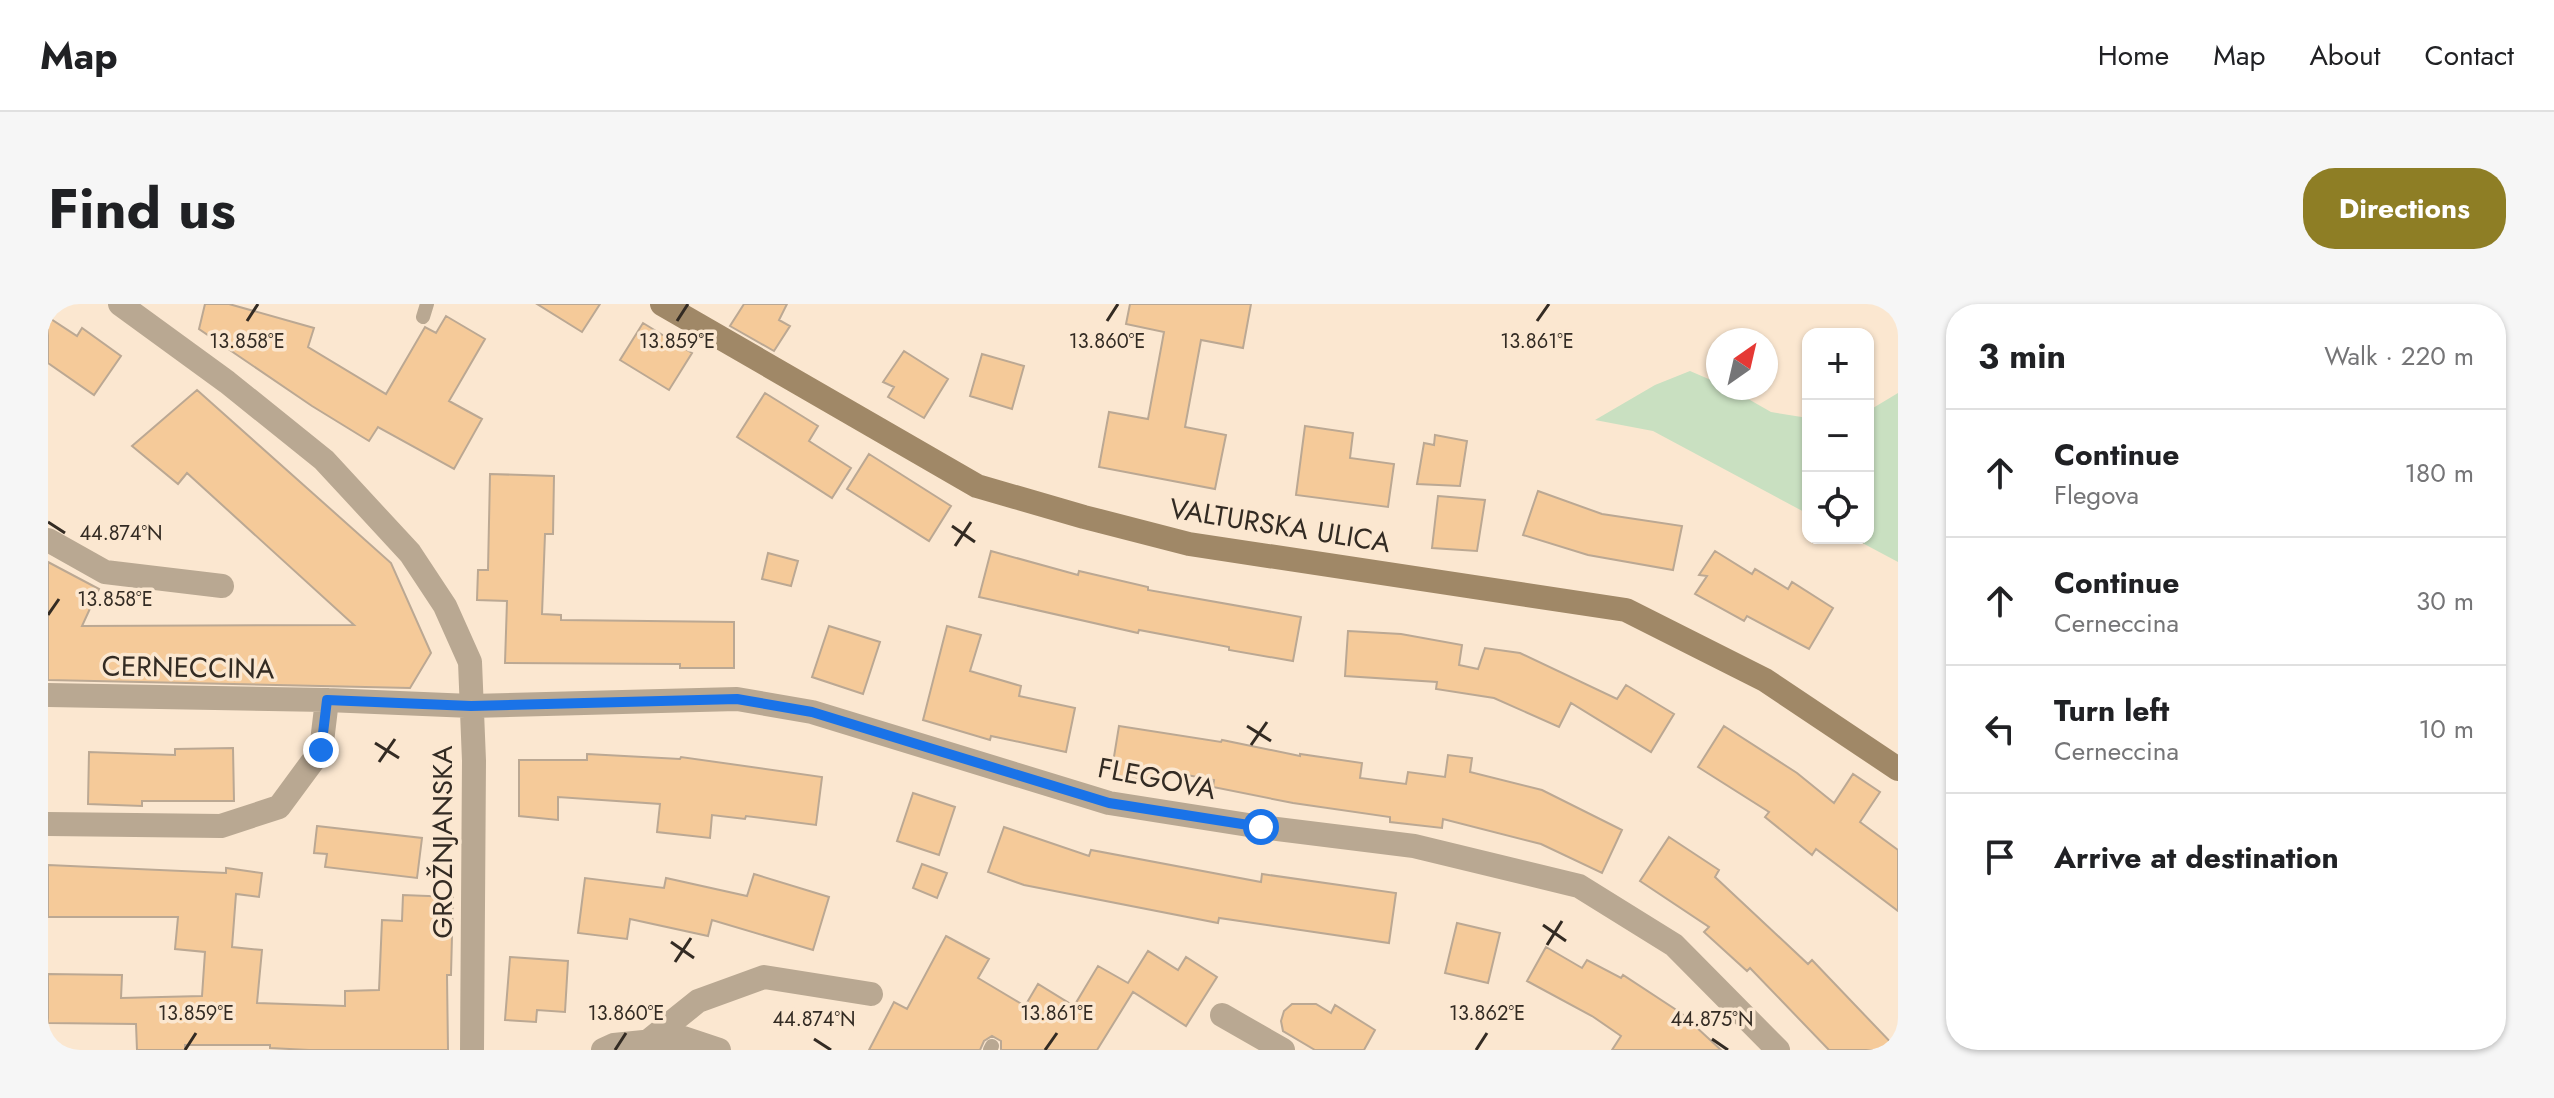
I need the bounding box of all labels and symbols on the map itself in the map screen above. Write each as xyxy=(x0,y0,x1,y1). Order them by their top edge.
text: 13.858°E xyxy=(209,327,285,356)
text: 13.859°E xyxy=(639,327,715,356)
text: 13.860°E xyxy=(1069,327,1145,356)
text: 13.861°E xyxy=(1500,327,1574,356)
north arrow xyxy=(1706,328,1778,400)
street label: VALTURSKA ULICA xyxy=(1166,488,1394,563)
text: 44.874°N xyxy=(79,519,163,548)
text: 13.858°E xyxy=(77,585,153,614)
street label: CERNECCINA xyxy=(101,645,275,690)
route end xyxy=(303,732,339,768)
street label: GROŽNJANSKA xyxy=(422,745,463,939)
street label: FLEGOVA xyxy=(1095,747,1220,810)
route start xyxy=(1243,809,1279,845)
text: 13.859°E xyxy=(158,999,234,1028)
text: 13.860°E xyxy=(588,999,664,1028)
text: 13.861°E xyxy=(1020,999,1094,1028)
text: 13.862°E xyxy=(1449,999,1525,1028)
text: 44.874°N xyxy=(772,1005,856,1034)
text: 44.875°N xyxy=(1671,1005,1753,1034)

